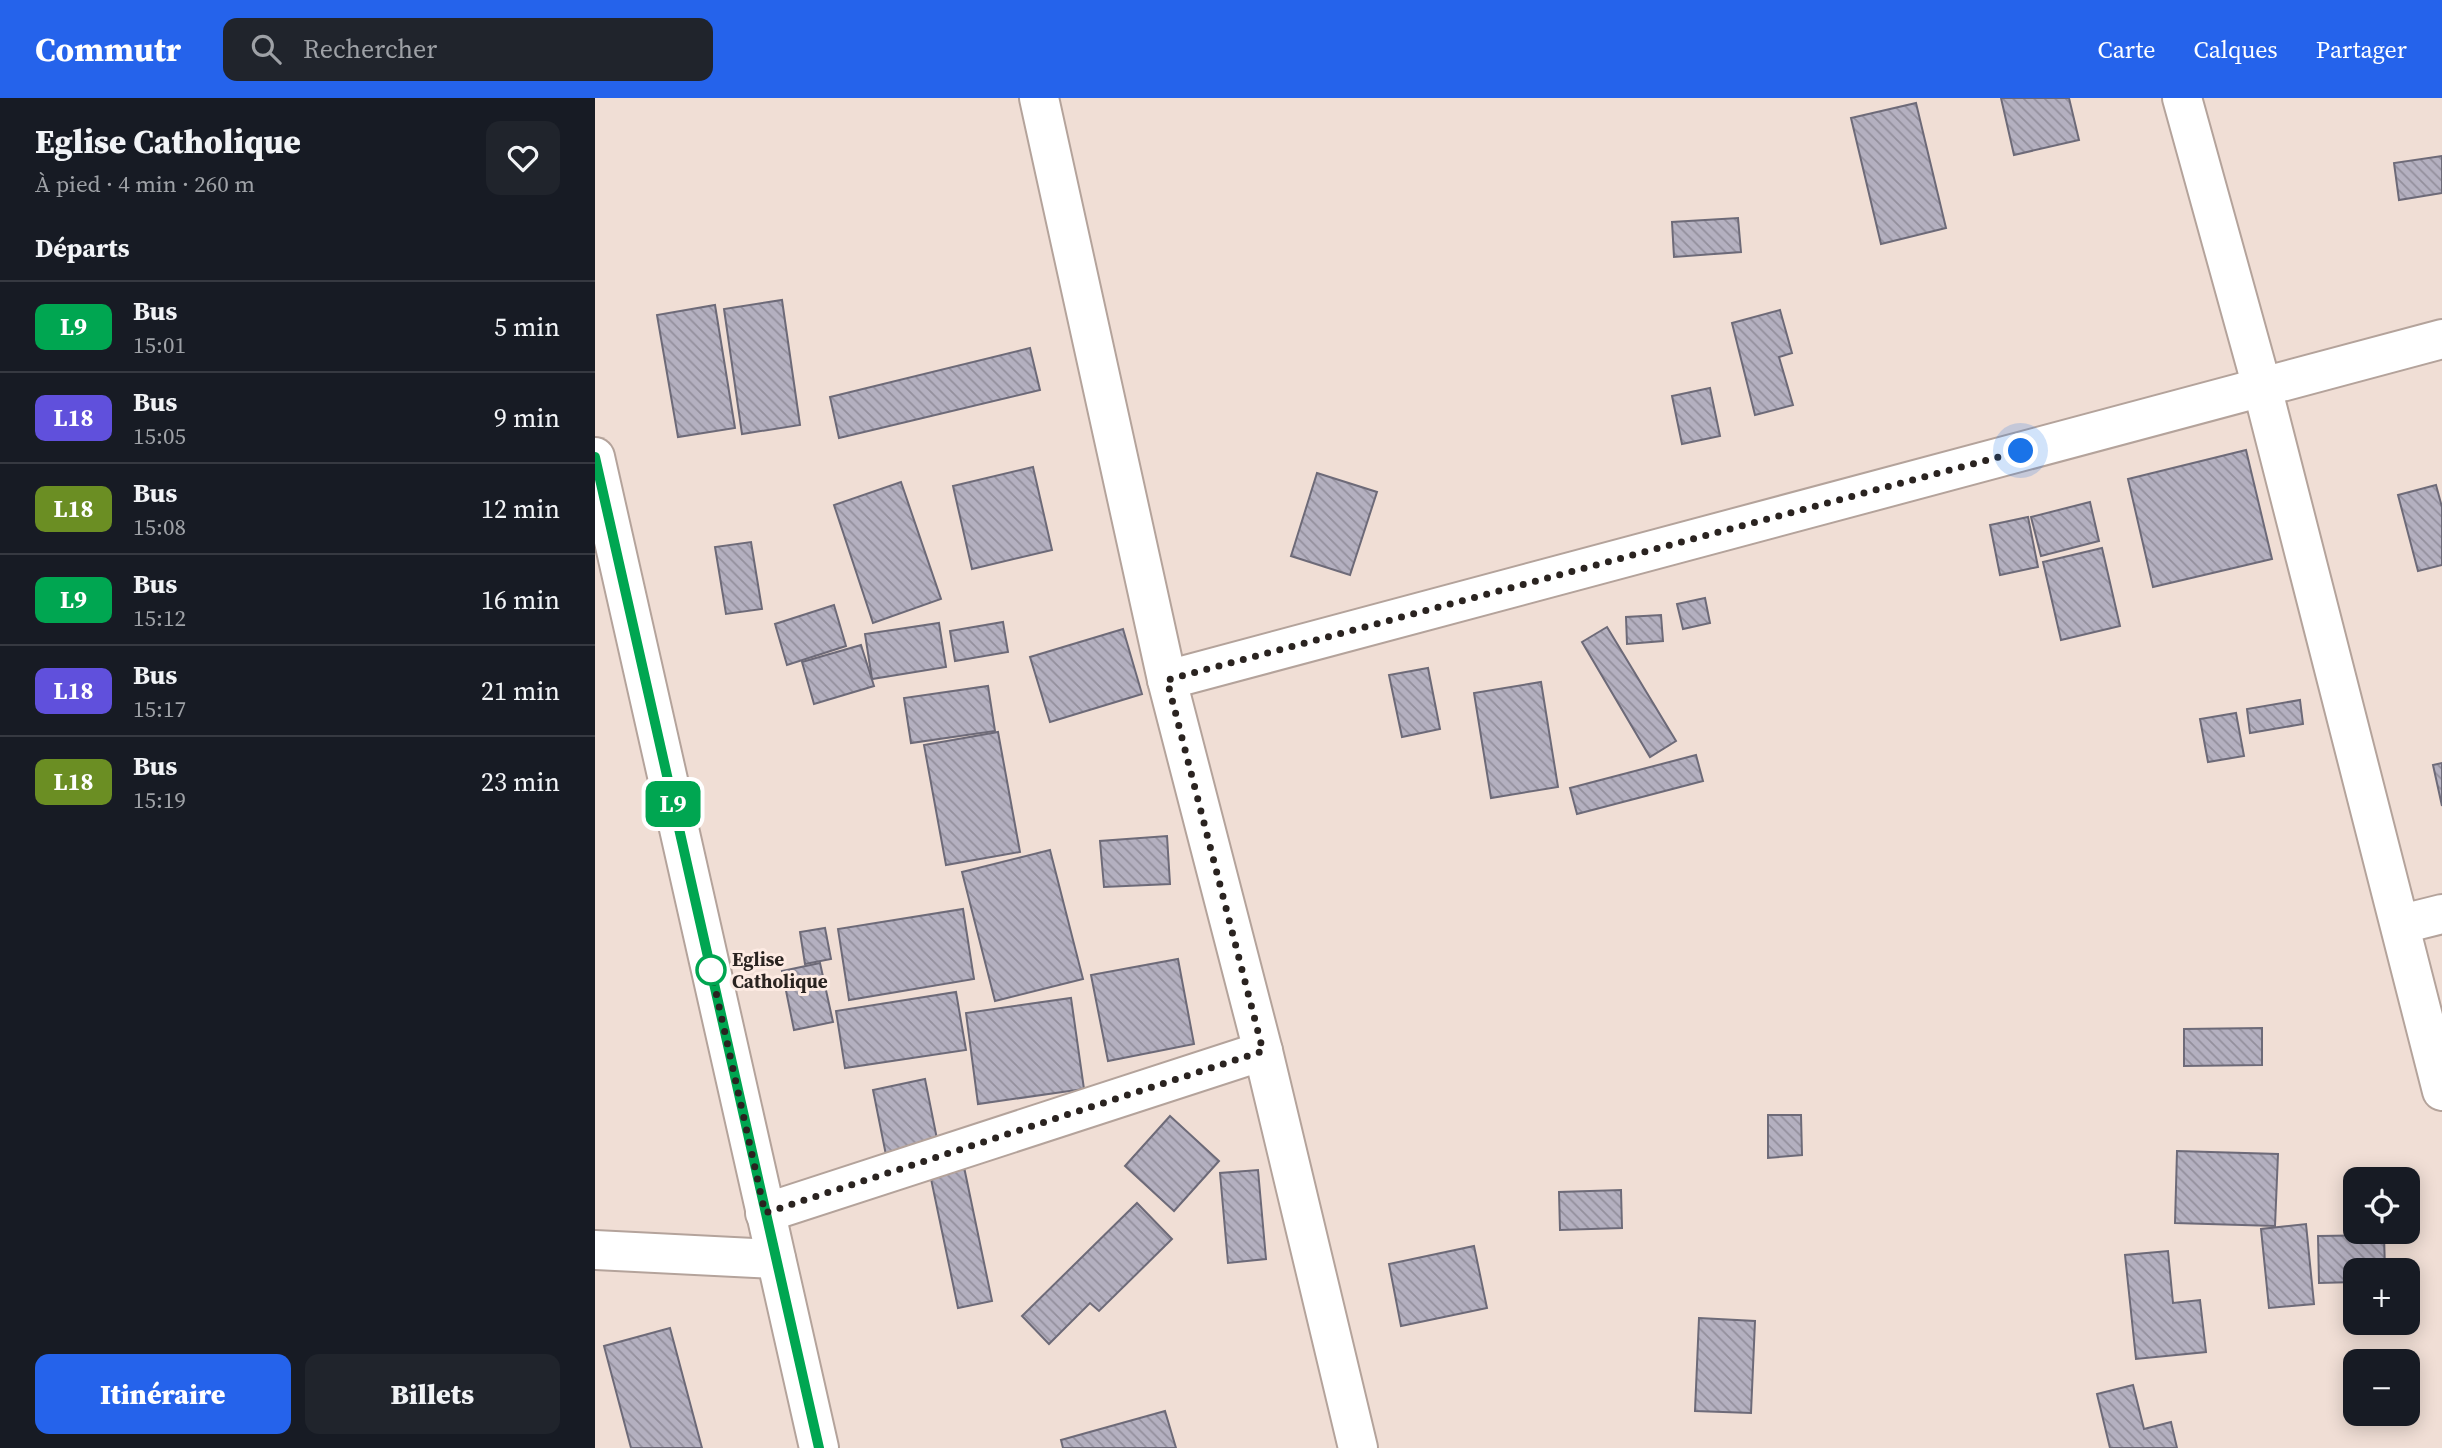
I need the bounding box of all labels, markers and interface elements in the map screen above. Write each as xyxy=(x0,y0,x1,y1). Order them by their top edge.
search box xyxy=(223,18,713,81)
text: Commutr xyxy=(35,27,181,72)
icon: search xyxy=(247,30,285,68)
text: Rechercher xyxy=(303,31,437,67)
text: Carte xyxy=(2098,33,2156,66)
text: Calques xyxy=(2194,33,2278,66)
text: Partager xyxy=(2316,33,2407,66)
text: Eglise Catholique xyxy=(35,119,301,164)
button: heart xyxy=(486,121,560,195)
text: À pied · 4 min · 260 m xyxy=(35,168,255,200)
text: Départs xyxy=(35,230,130,266)
text: Bus xyxy=(133,293,177,329)
text: 5 min xyxy=(494,309,560,345)
text: L9 xyxy=(60,310,87,343)
text: 15:01 xyxy=(133,329,186,361)
text: Bus xyxy=(133,384,177,420)
text: 9 min xyxy=(494,400,560,436)
text: L18 xyxy=(54,401,93,434)
text: 15:05 xyxy=(133,420,186,452)
your location xyxy=(2003,433,2038,468)
text: Bus xyxy=(133,475,177,511)
text: 12 min xyxy=(481,491,560,527)
text: L18 xyxy=(54,492,93,525)
text: 15:08 xyxy=(133,511,186,543)
text: Bus xyxy=(133,566,177,602)
text: 16 min xyxy=(481,582,560,618)
text: L9 xyxy=(60,583,87,616)
text: 15:12 xyxy=(133,602,186,634)
text: Bus xyxy=(133,657,177,693)
text: 21 min xyxy=(481,673,560,709)
text: L18 xyxy=(54,674,93,707)
text: 15:17 xyxy=(133,693,186,725)
text: Bus xyxy=(133,748,177,784)
text: 23 min xyxy=(481,764,560,800)
text: L18 xyxy=(54,765,93,798)
line badge: L9 xyxy=(641,781,705,827)
text: 15:19 xyxy=(133,784,186,816)
text: L9 xyxy=(660,787,686,820)
place label: Eglise Catholique xyxy=(732,946,828,994)
marker: Eglise Catholique xyxy=(696,955,726,985)
map controls xyxy=(2343,1167,2420,1426)
button: locate xyxy=(2343,1167,2420,1244)
button: + xyxy=(2343,1258,2420,1335)
button: − xyxy=(2343,1349,2420,1426)
button: Itinéraire xyxy=(35,1354,291,1434)
button: Billets xyxy=(305,1354,560,1434)

